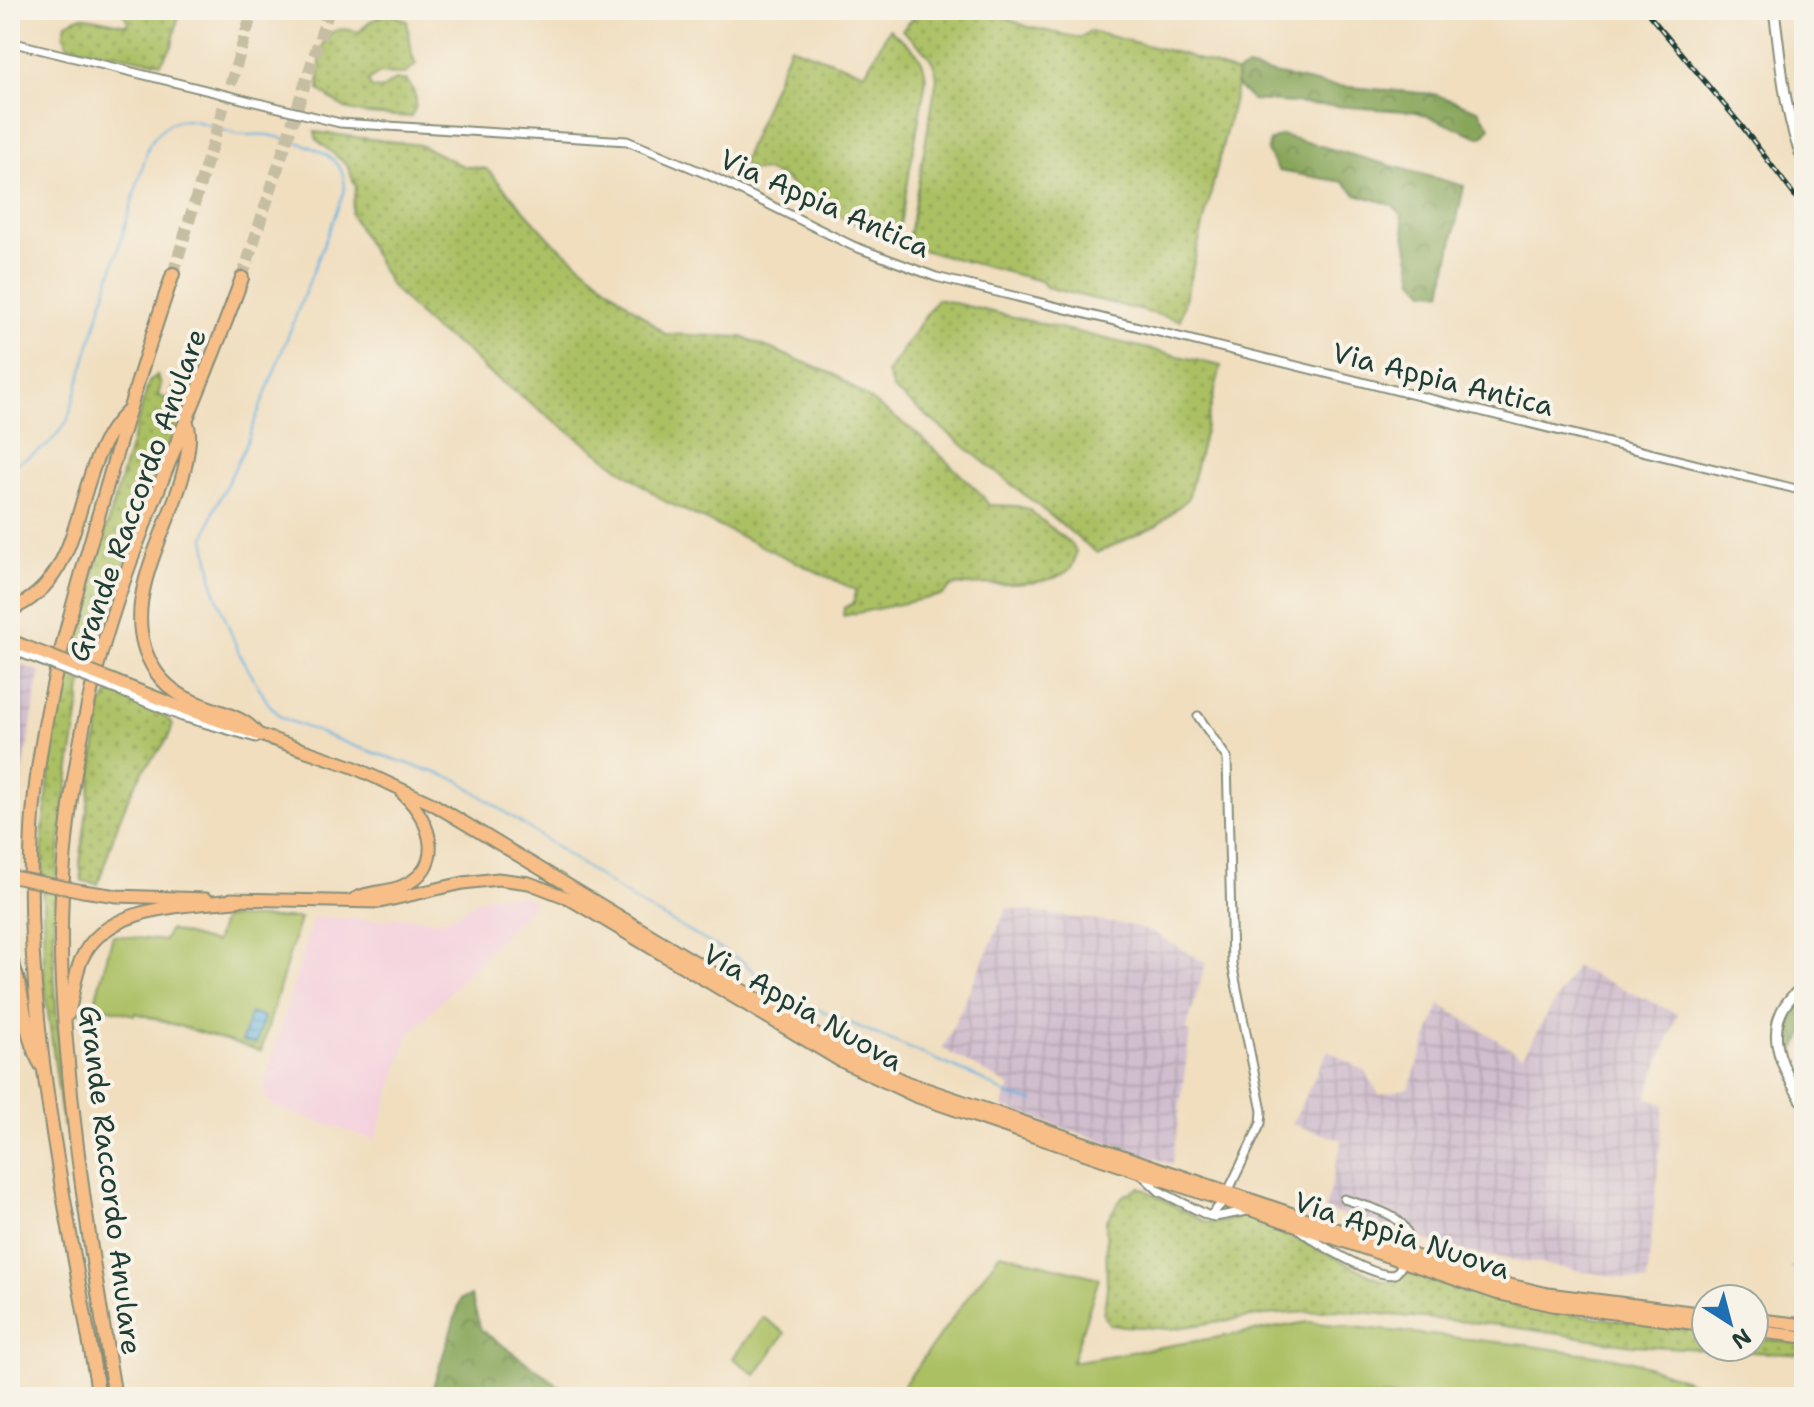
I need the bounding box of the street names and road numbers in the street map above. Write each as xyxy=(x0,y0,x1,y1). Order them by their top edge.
street label: Via Appia Antica xyxy=(714,140,936,266)
street label: Grande Raccordo Anulare xyxy=(59,323,215,667)
street label: Via Appia Antica xyxy=(1328,333,1558,425)
street label: Via Appia Nuova xyxy=(696,934,910,1080)
street label: Grande Raccordo Anulare xyxy=(71,1003,151,1357)
street label: Via Appia Nuova xyxy=(1289,1182,1515,1288)

